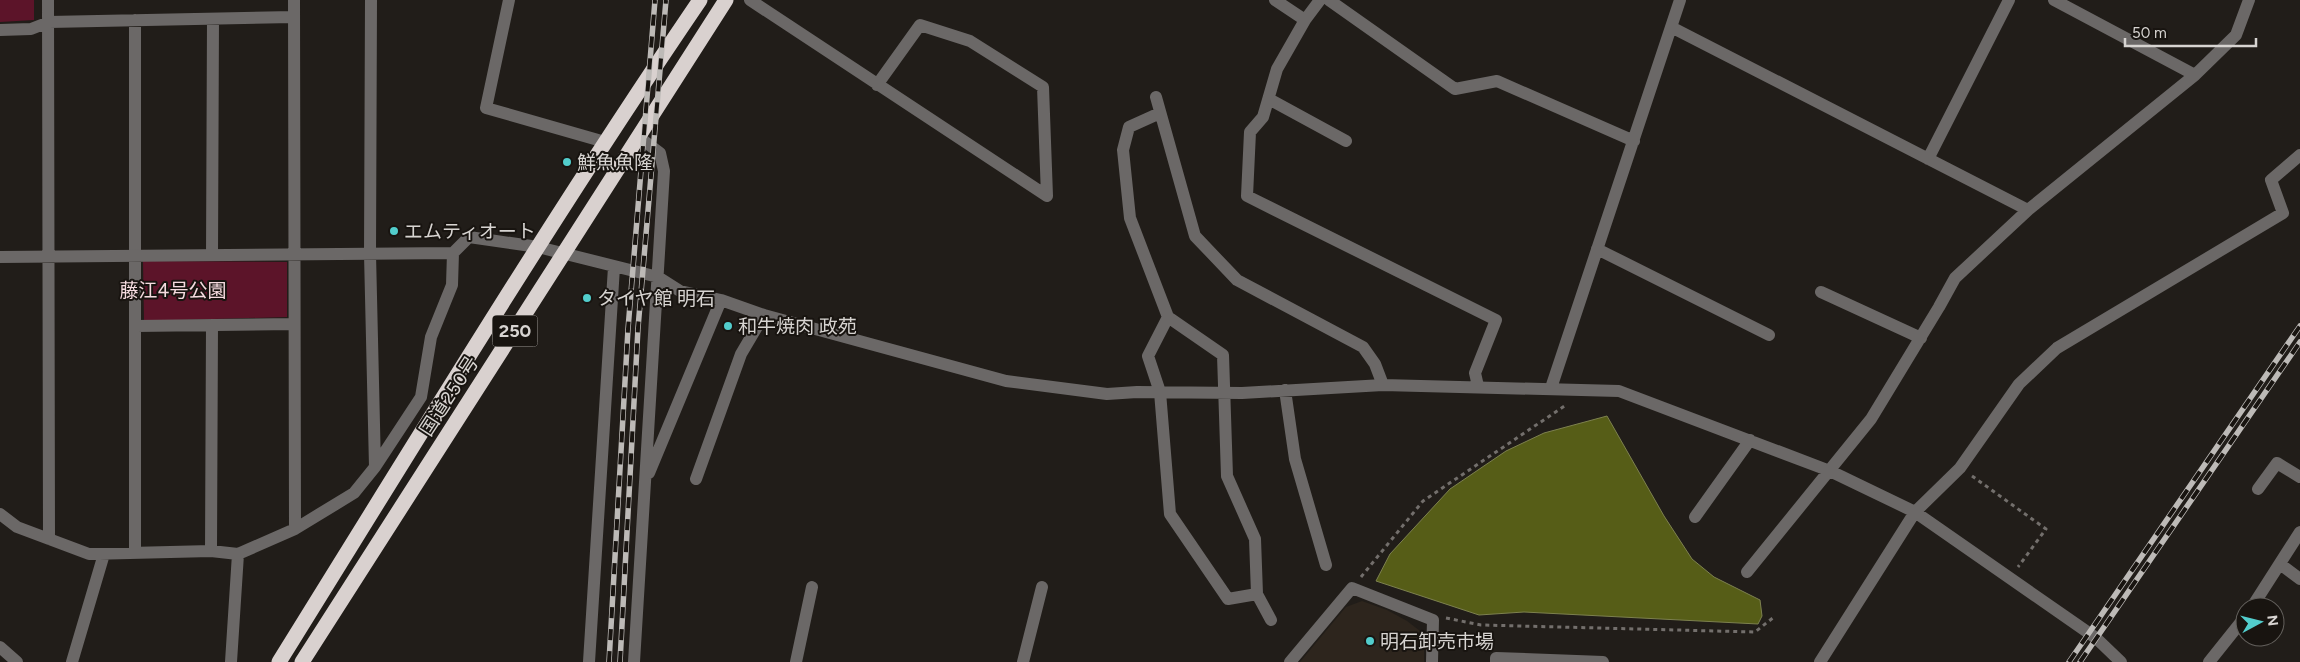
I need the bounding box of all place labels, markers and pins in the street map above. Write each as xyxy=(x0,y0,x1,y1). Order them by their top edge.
place label: 鮮魚魚隆 xyxy=(577,151,653,174)
marker: 鮮魚魚隆 xyxy=(561,156,573,168)
place label: エムティオート xyxy=(404,220,536,243)
marker: エムティオート xyxy=(388,225,400,237)
place label: タイヤ館 明石 xyxy=(597,287,715,310)
marker: タイヤ館 明石 xyxy=(581,292,593,304)
place label: 和牛焼肉 政苑 xyxy=(738,315,857,338)
marker: 和牛焼肉 政苑 xyxy=(722,320,734,332)
place label: 明石卸売市場 xyxy=(1380,630,1494,653)
marker: 明石卸売市場 xyxy=(1364,635,1376,647)

